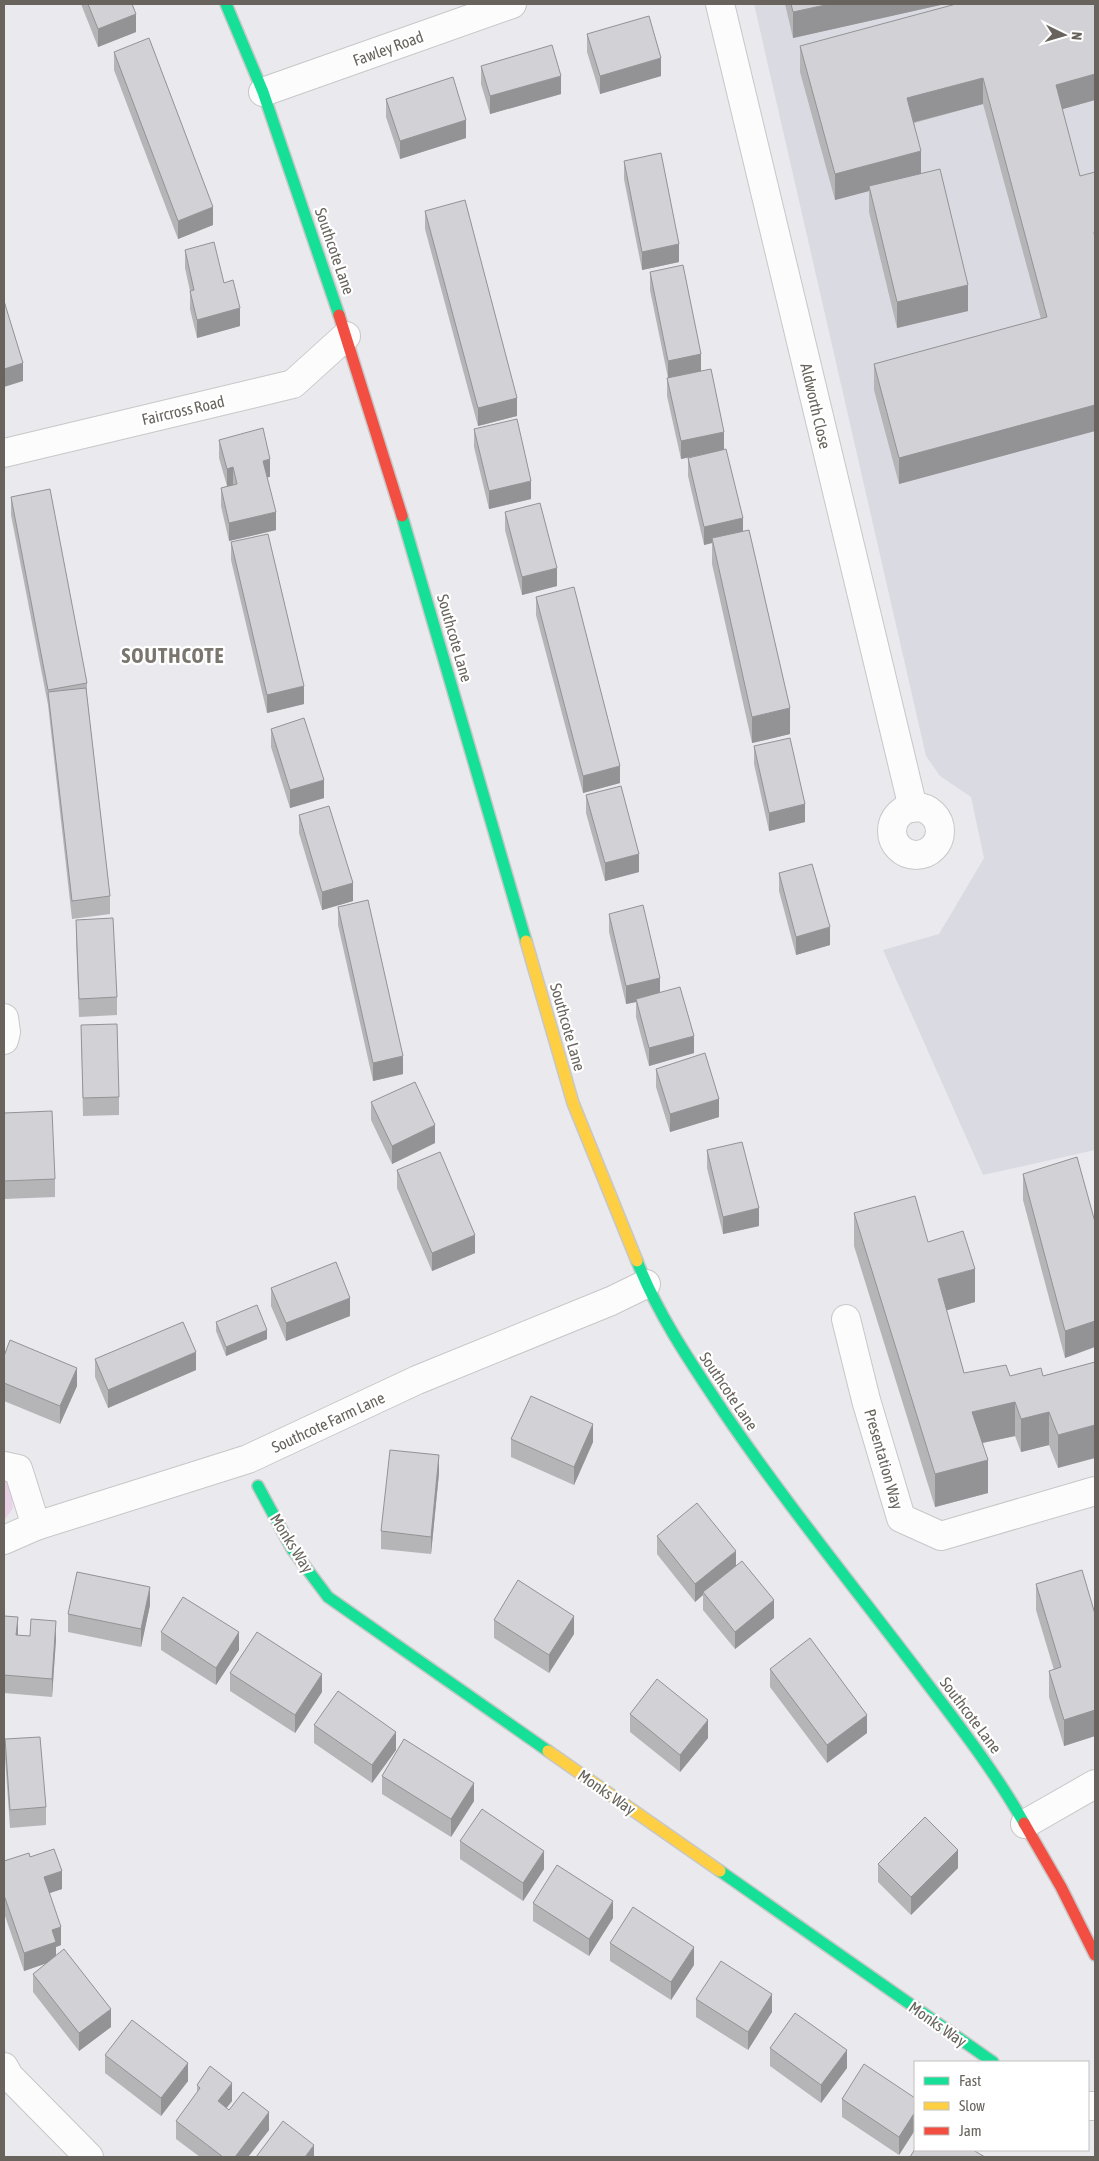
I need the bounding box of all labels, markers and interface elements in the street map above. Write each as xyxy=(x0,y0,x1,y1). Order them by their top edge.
north arrow xyxy=(1039,10,1089,60)
street label: Fawley Road xyxy=(350,27,426,70)
text: N xyxy=(1069,31,1085,41)
street label: Southcote Lane xyxy=(312,205,358,297)
street label: Aldworth Close xyxy=(797,361,835,451)
street label: Faircross Road xyxy=(140,392,226,428)
street label: Southcote Lane xyxy=(434,592,476,684)
district label: SOUTHCOTE xyxy=(122,643,224,667)
street label: Southcote Lane xyxy=(547,981,589,1073)
street label: Southcote Lane xyxy=(696,1349,762,1433)
street label: Southcote Farm Lane xyxy=(269,1388,387,1456)
street label: Presentation Way xyxy=(860,1407,907,1512)
street label: Monks Way xyxy=(266,1510,317,1577)
street label: Southcote Lane xyxy=(937,1674,1005,1756)
street label: Monks Way xyxy=(574,1766,640,1819)
street label: Monks Way xyxy=(905,1998,971,2051)
legend xyxy=(914,2061,1089,2151)
text: Fast xyxy=(959,2072,981,2089)
text: Slow xyxy=(959,2097,985,2114)
text: Jam xyxy=(959,2122,982,2139)

